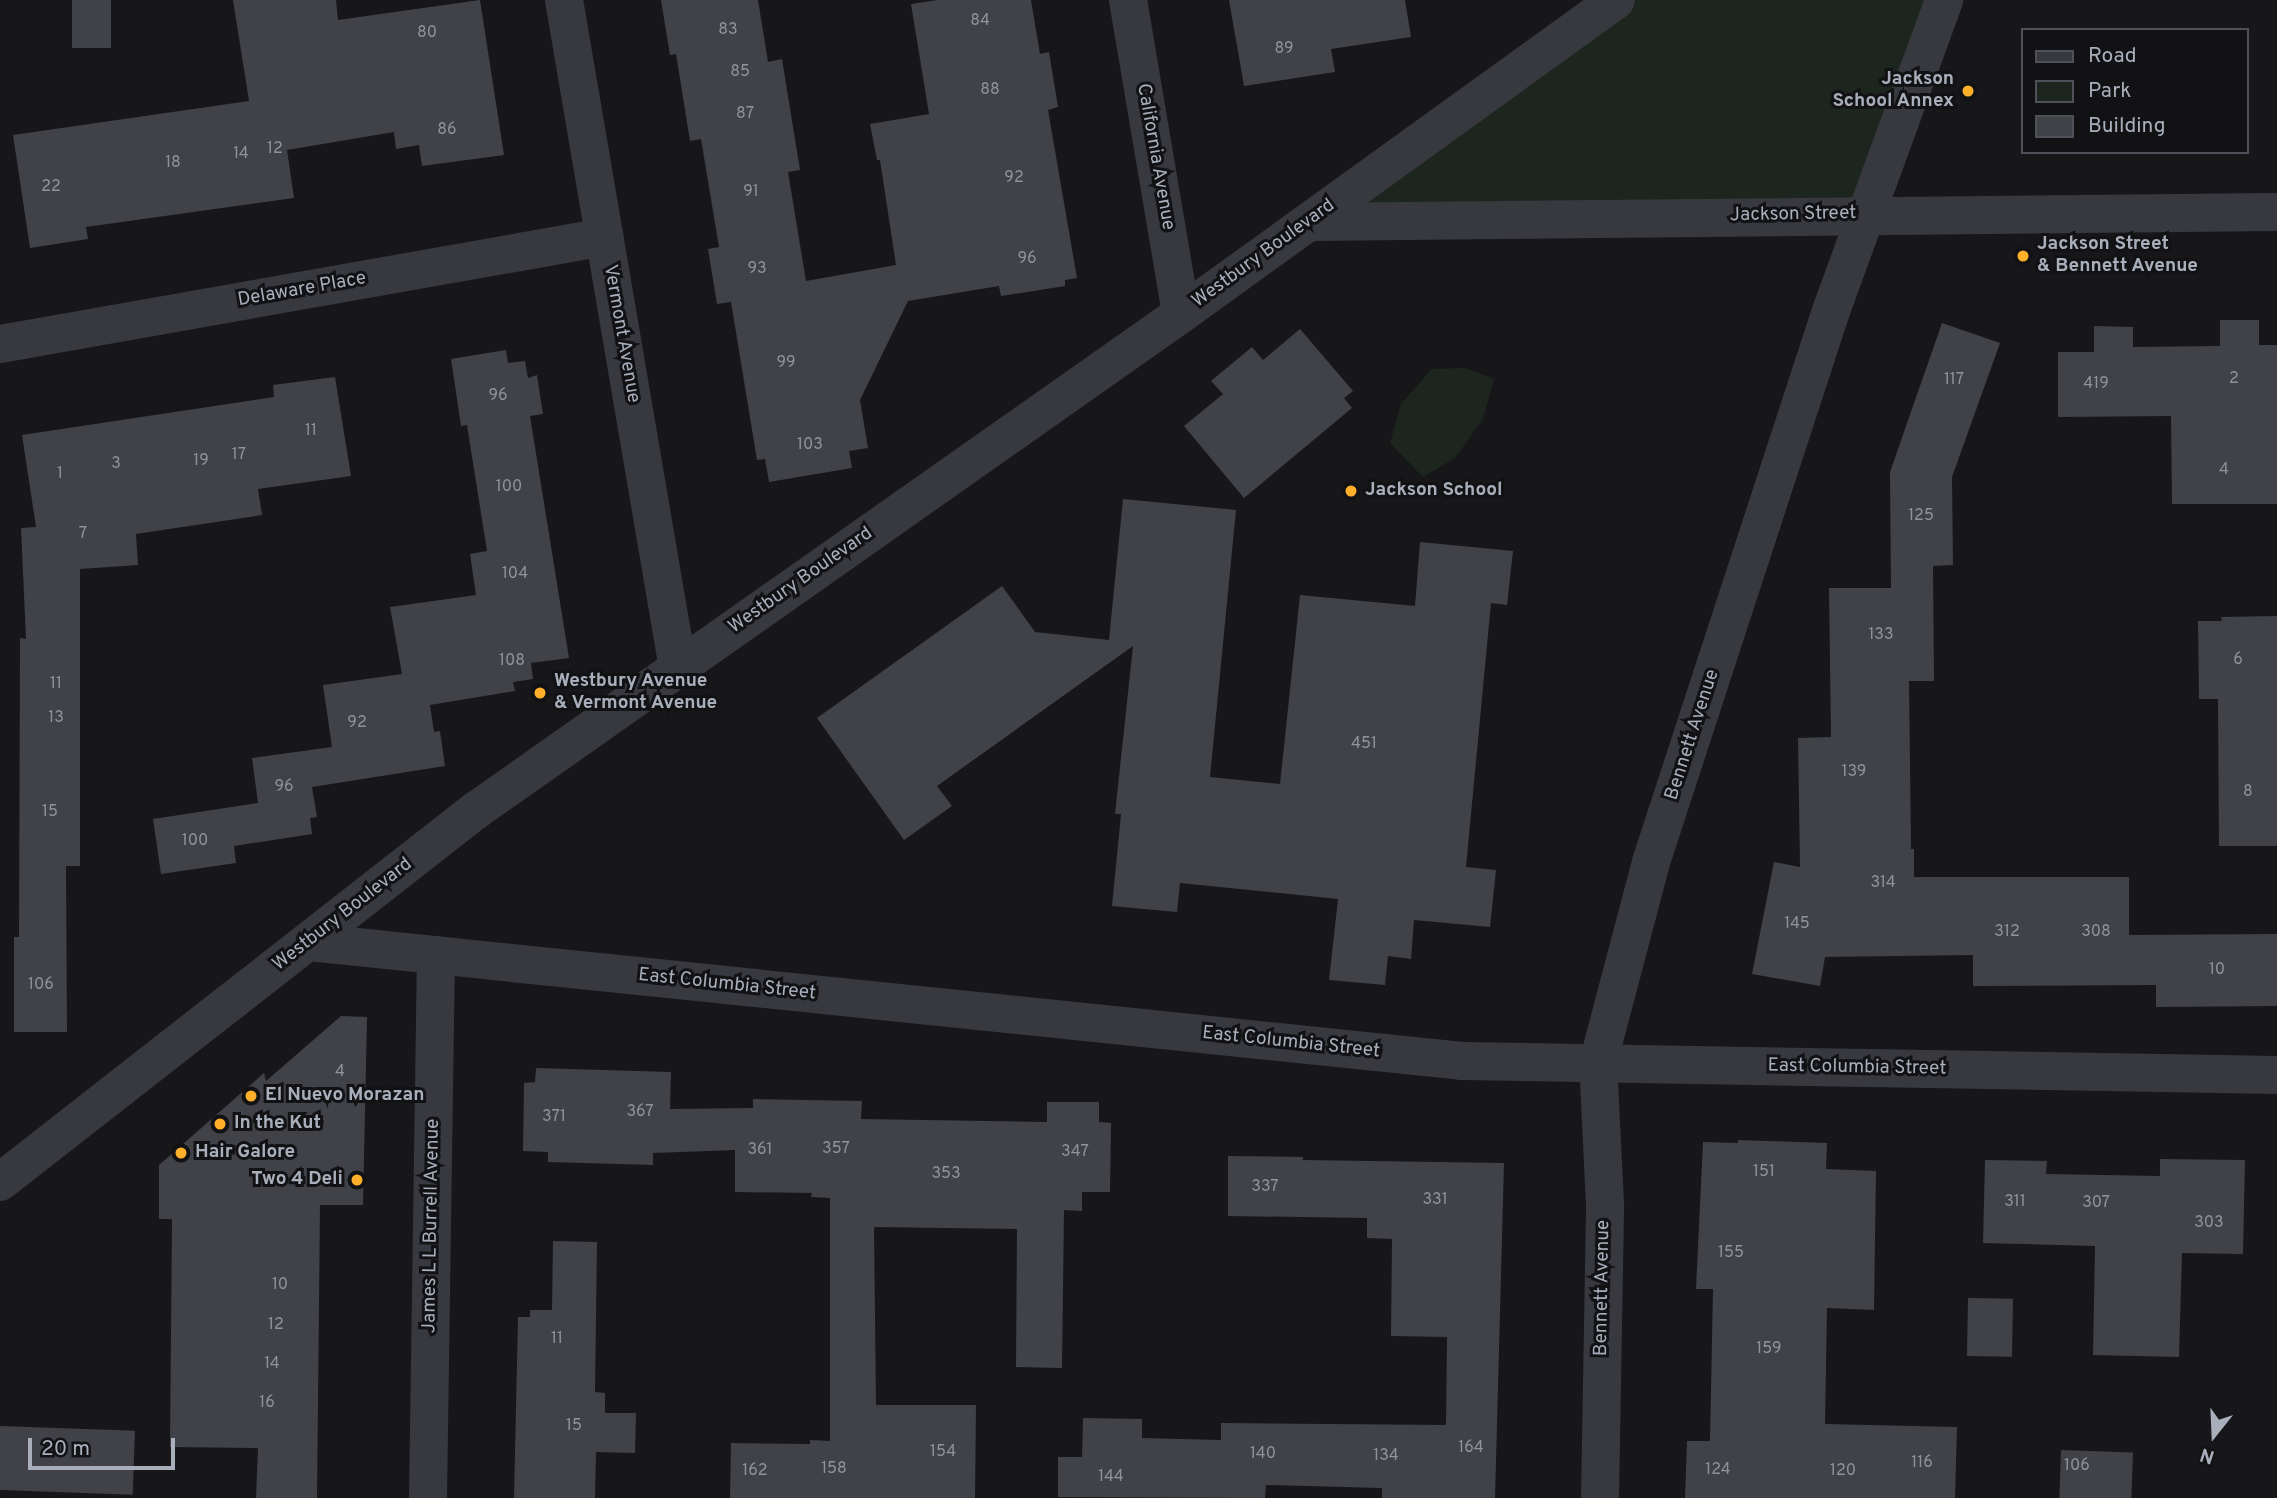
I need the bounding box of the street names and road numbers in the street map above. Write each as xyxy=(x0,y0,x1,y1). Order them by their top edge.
street label: California Avenue xyxy=(1131,82,1179,232)
street label: Westbury Boulevard xyxy=(1188,195,1340,313)
street label: Jackson Street xyxy=(1730,202,1856,228)
street label: Vermont Avenue xyxy=(598,263,644,405)
street label: Delaware Place xyxy=(236,267,368,313)
street label: Westbury Boulevard xyxy=(725,523,877,639)
street label: Bennett Avenue xyxy=(1661,666,1725,804)
street label: Westbury Boulevard xyxy=(269,853,417,977)
street label: East Columbia Street xyxy=(637,964,817,1006)
street label: East Columbia Street xyxy=(1201,1022,1381,1064)
street label: East Columbia Street xyxy=(1767,1055,1947,1081)
street label: James L L Burrell Avenue xyxy=(419,1118,445,1334)
street label: Bennett Avenue xyxy=(1590,1219,1616,1357)

